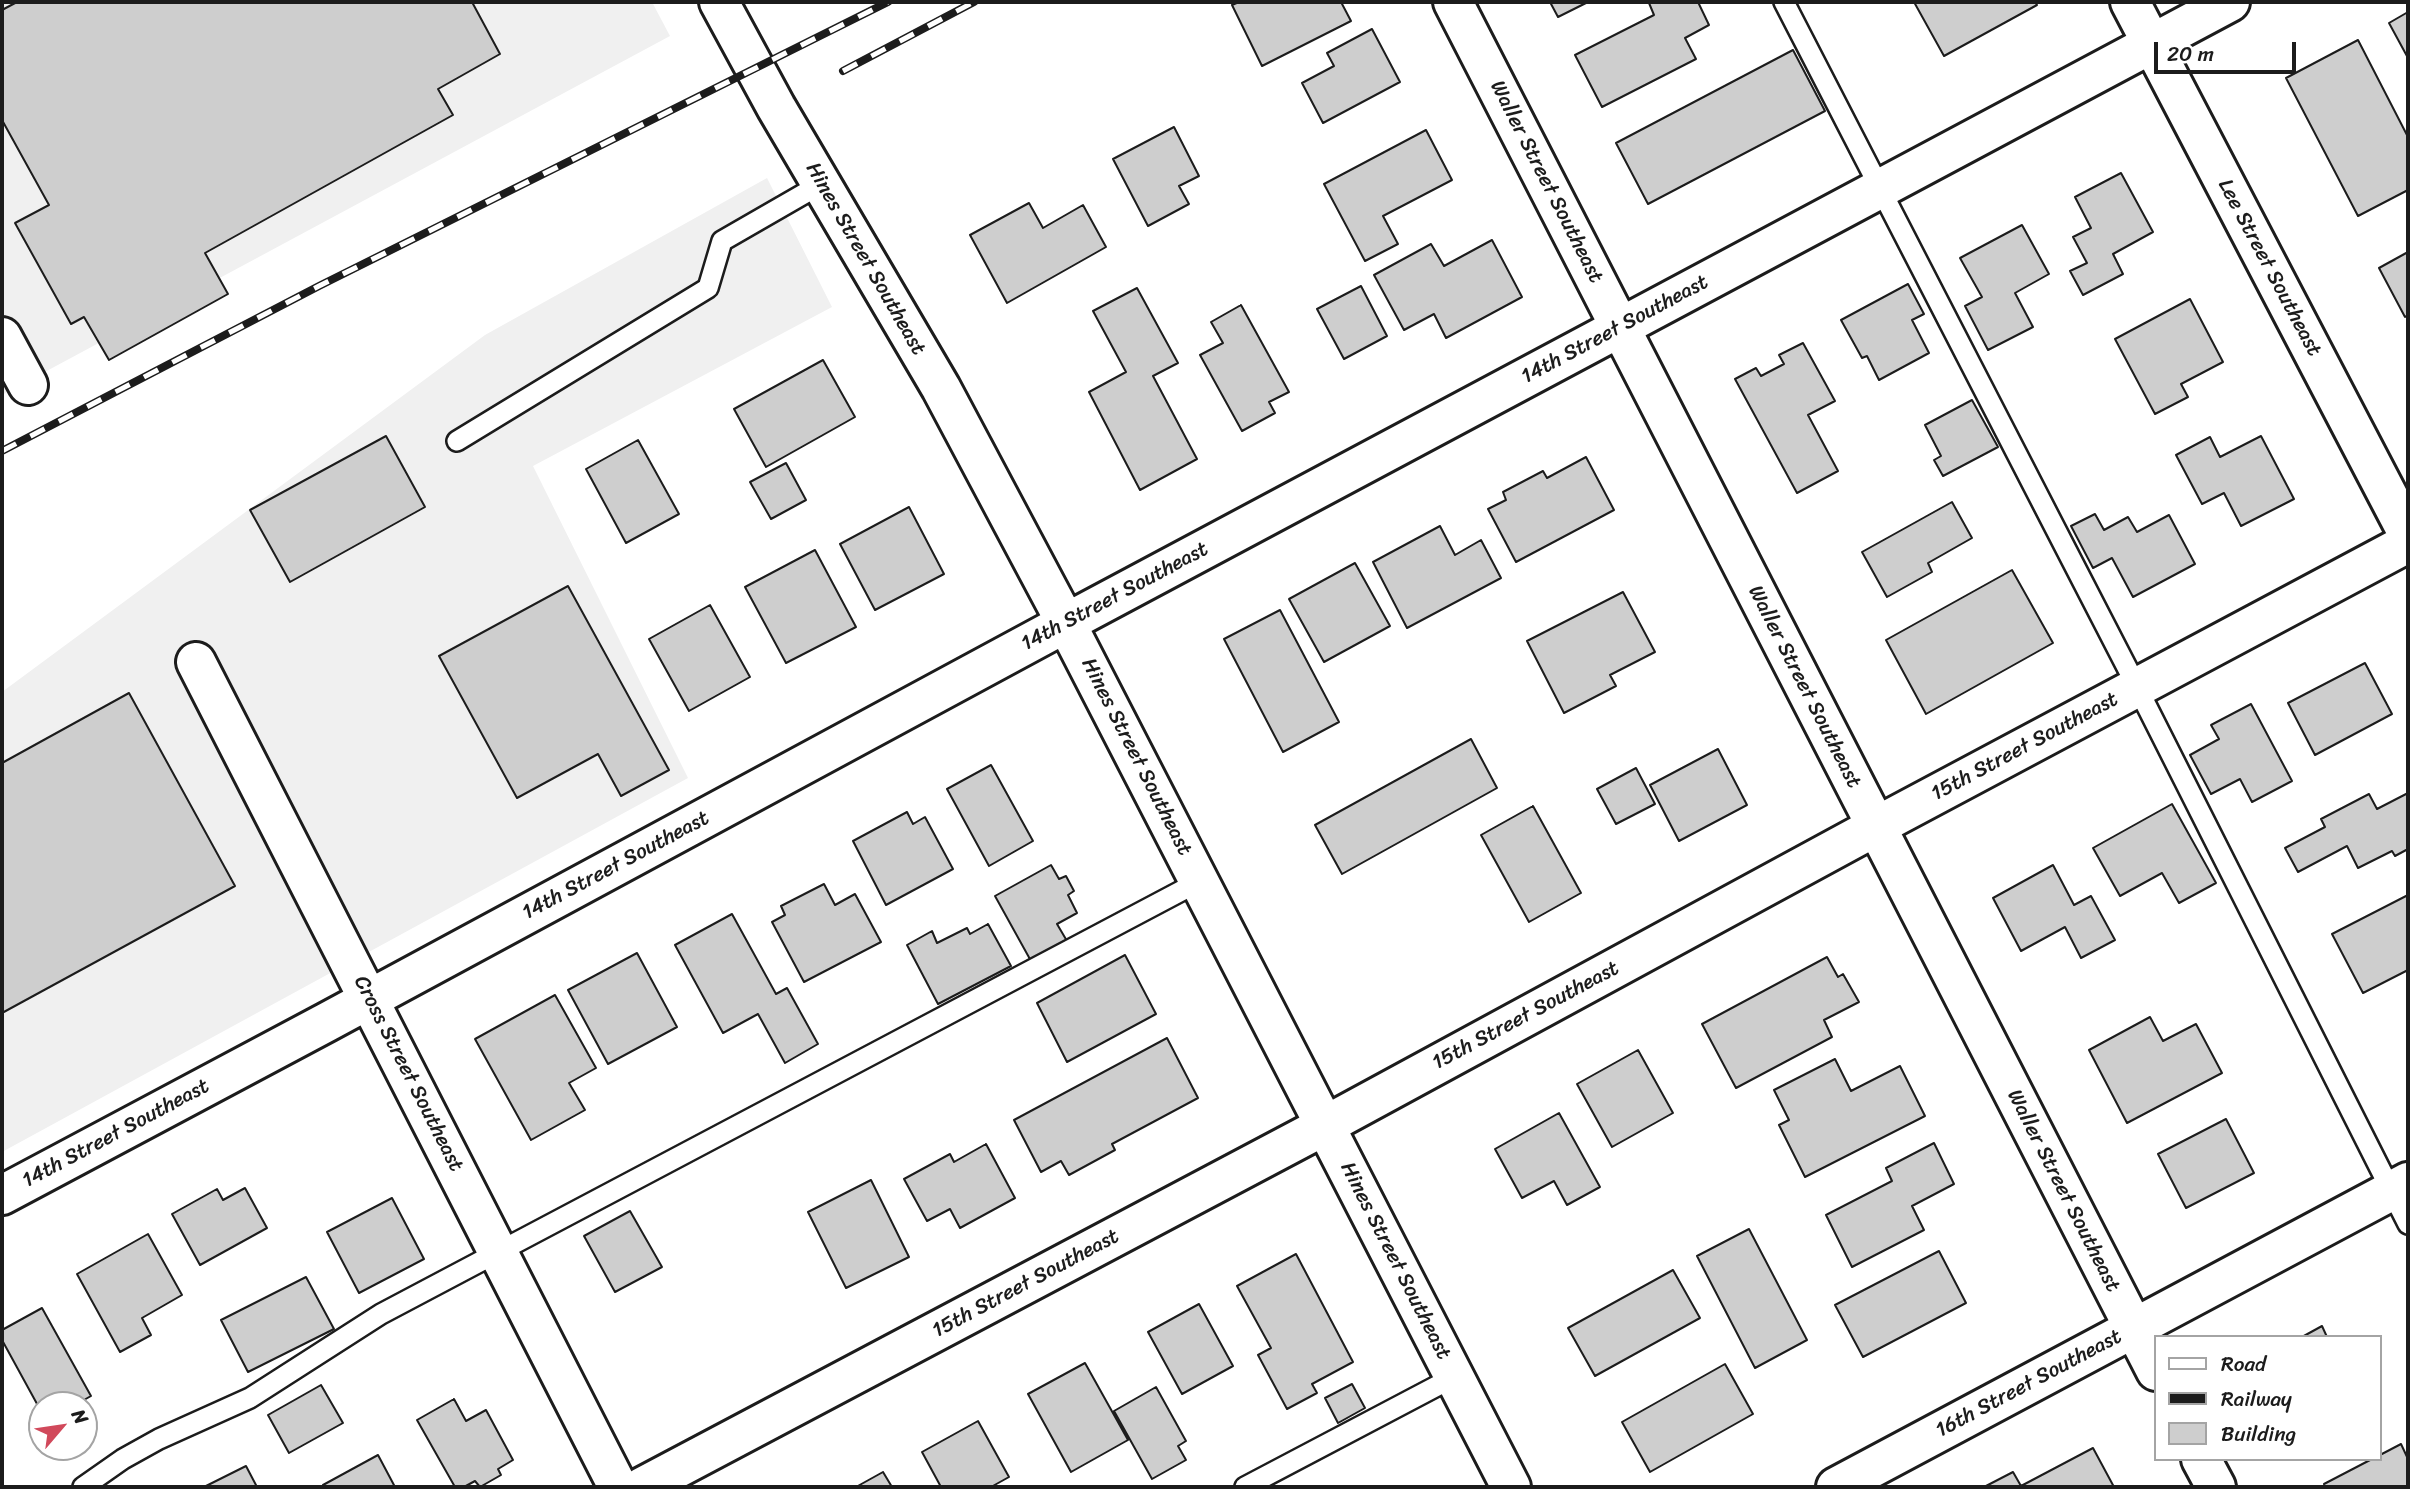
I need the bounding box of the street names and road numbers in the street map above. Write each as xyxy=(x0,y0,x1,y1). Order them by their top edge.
street label: Waller Street Southeast xyxy=(1484,77,1608,287)
street label: Hines Street Southeast xyxy=(800,158,930,360)
street label: Lee Street Southeast xyxy=(2212,175,2326,361)
street label: 14th Street Southeast xyxy=(1517,270,1713,390)
street label: 14th Street Southeast xyxy=(1017,537,1213,657)
street label: Waller Street Southeast xyxy=(1742,582,1866,792)
street label: Hines Street Southeast xyxy=(1075,654,1197,860)
street label: 15th Street Southeast xyxy=(1927,687,2123,807)
street label: 14th Street Southeast xyxy=(518,806,714,926)
street label: 15th Street Southeast xyxy=(1428,956,1624,1076)
street label: Cross Street Southeast xyxy=(348,972,468,1176)
street label: 14th Street Southeast xyxy=(18,1074,214,1194)
street label: Waller Street Southeast xyxy=(2001,1086,2125,1296)
street label: Hines Street Southeast xyxy=(1334,1158,1456,1364)
street label: 15th Street Southeast xyxy=(928,1224,1124,1344)
street label: 16th Street Southeast xyxy=(1932,1324,2126,1444)

